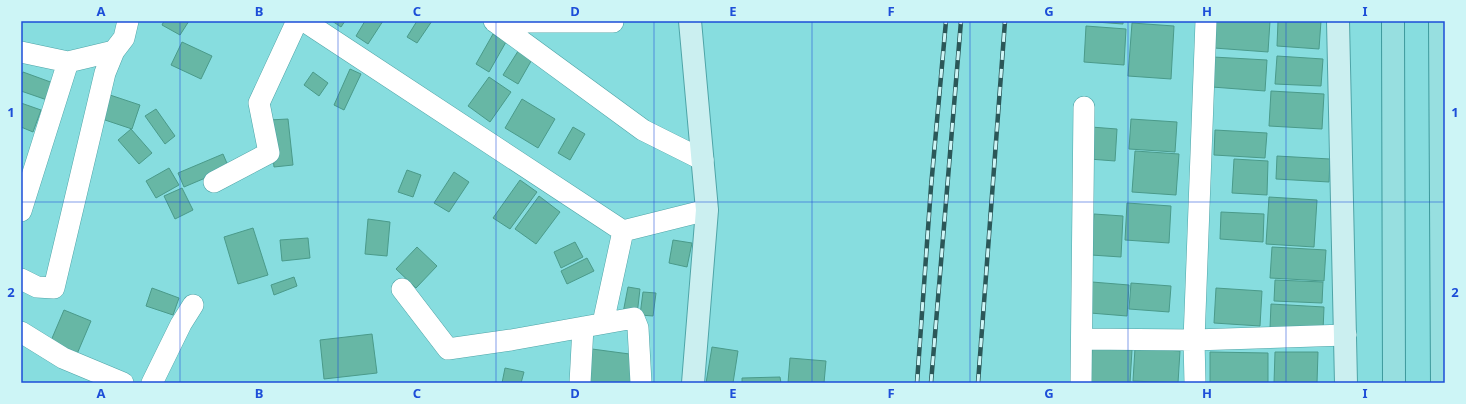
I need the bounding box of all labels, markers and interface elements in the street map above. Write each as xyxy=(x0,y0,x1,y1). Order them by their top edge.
text: A xyxy=(97,2,106,20)
text: B xyxy=(255,2,263,20)
text: C xyxy=(413,2,421,20)
text: D xyxy=(570,2,580,20)
text: E xyxy=(729,2,737,20)
text: F xyxy=(887,2,895,20)
text: G xyxy=(1044,2,1054,20)
text: H xyxy=(1202,2,1212,20)
text: I xyxy=(1362,2,1368,20)
text: 1 xyxy=(7,103,15,121)
text: 1 xyxy=(1451,103,1459,121)
text: 2 xyxy=(7,283,15,301)
text: 2 xyxy=(1451,283,1459,301)
text: A xyxy=(97,384,106,402)
text: B xyxy=(255,384,263,402)
text: C xyxy=(413,384,421,402)
text: D xyxy=(570,384,580,402)
text: E xyxy=(729,384,737,402)
text: F xyxy=(887,384,895,402)
text: G xyxy=(1044,384,1054,402)
text: H xyxy=(1202,384,1212,402)
text: I xyxy=(1362,384,1368,402)

